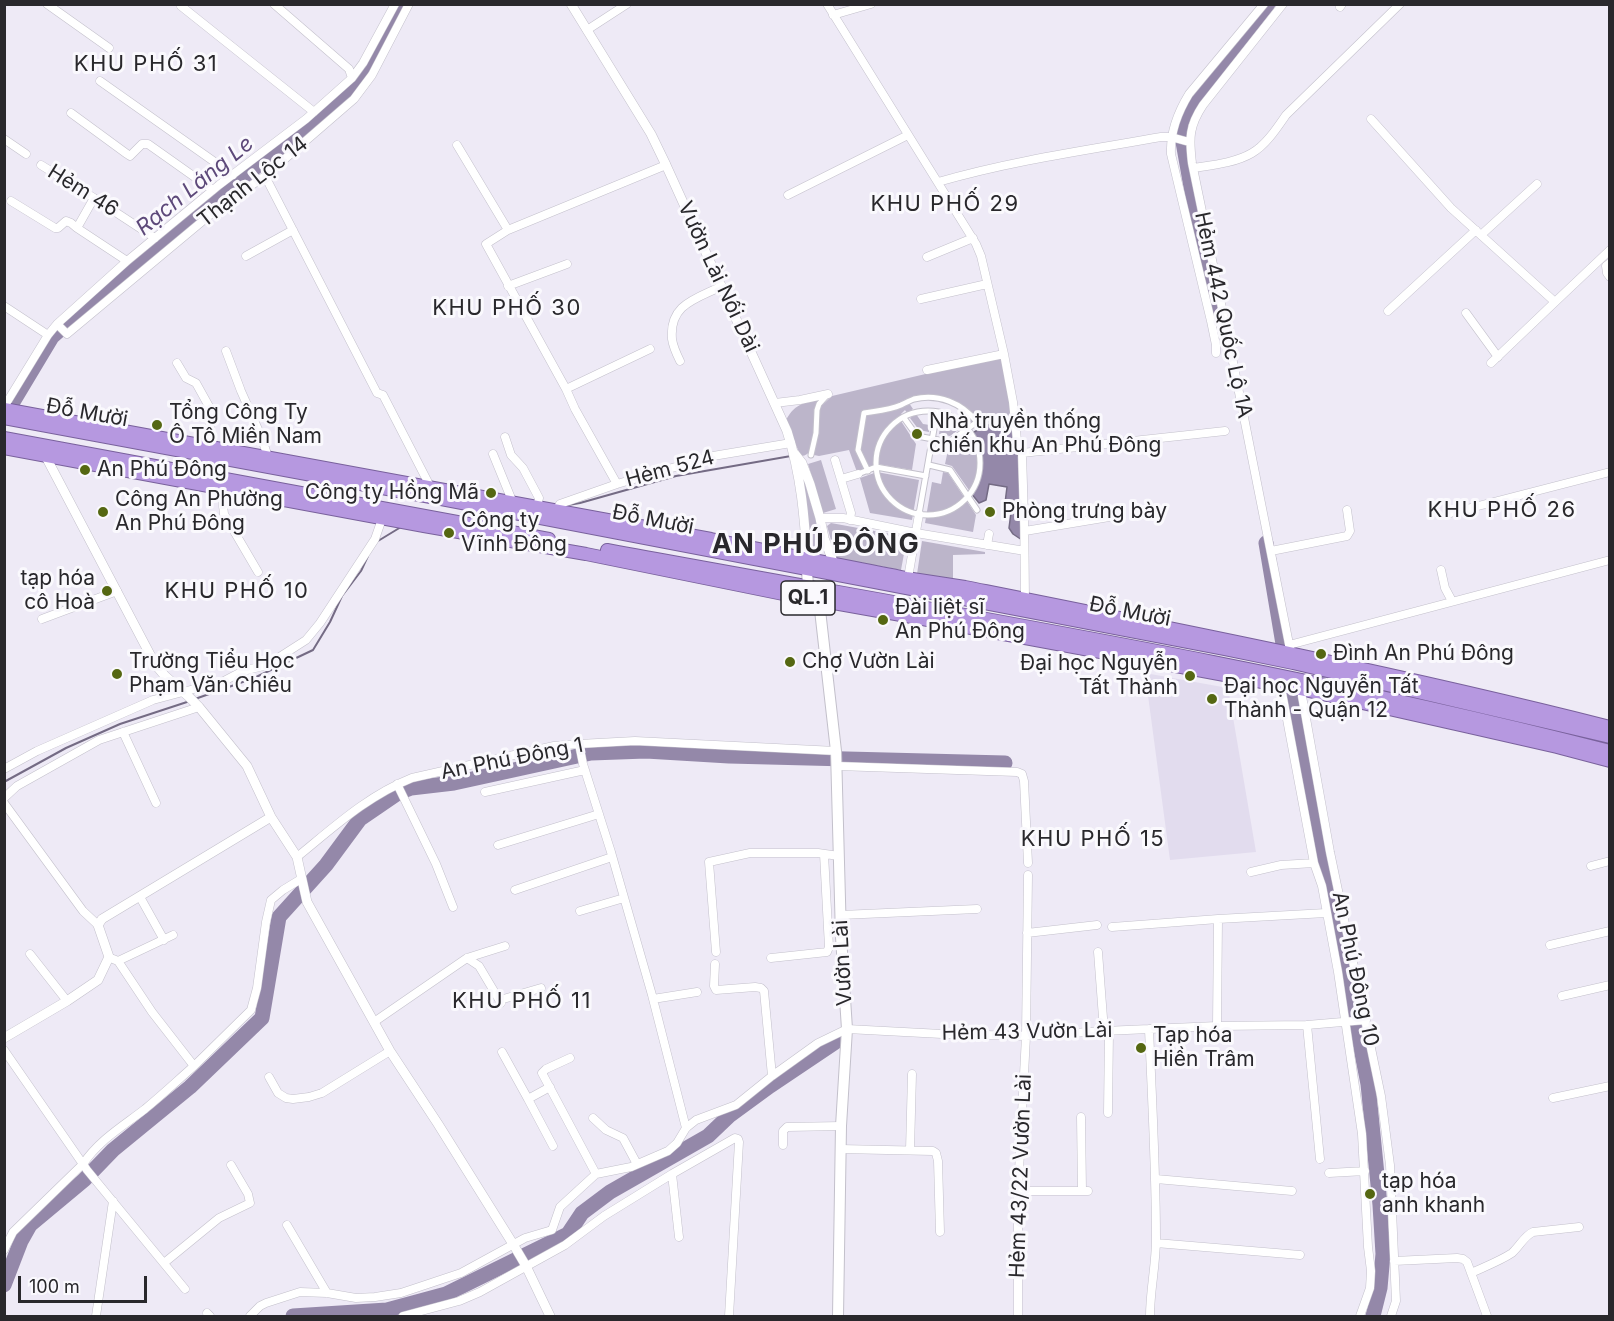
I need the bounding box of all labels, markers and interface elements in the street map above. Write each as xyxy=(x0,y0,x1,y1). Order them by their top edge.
district label: KHU PHỐ 31 xyxy=(74,51,218,77)
water label: Rạch Láng Le xyxy=(131,131,259,241)
street label: Thạnh Lộc 14 xyxy=(193,131,313,233)
street label: Hẻm 46 xyxy=(43,159,123,223)
district label: KHU PHỐ 29 xyxy=(870,191,1020,217)
street label: Vườn Lài Nối Dài xyxy=(672,197,764,357)
street label: Hẻm 442 Quốc Lộ 1A xyxy=(1189,209,1257,421)
district label: KHU PHỐ 30 xyxy=(432,295,582,321)
street label: Đỗ Mười xyxy=(44,393,130,433)
place label: Tổng Công Ty Ô Tô Miền Nam xyxy=(169,400,322,450)
place label: Nhà truyền thống chiến khu An Phú Đông xyxy=(929,409,1161,459)
marker: Tổng Công Ty Ô Tô Miền Nam xyxy=(150,418,164,432)
marker: Nhà truyền thống chiến khu An Phú Đông xyxy=(910,427,924,441)
street label: Hẻm 524 xyxy=(623,445,717,493)
place label: An Phú Đông xyxy=(97,457,227,483)
marker: An Phú Đông xyxy=(78,463,92,477)
place label: Công ty Hồng Mã xyxy=(305,480,479,506)
marker: Công ty Hồng Mã xyxy=(484,486,498,500)
place label: Công An Phường An Phú Đông xyxy=(115,487,283,537)
district label: KHU PHỐ 26 xyxy=(1427,497,1577,523)
place label: Phòng trưng bày xyxy=(1002,499,1167,525)
street label: Đỗ Mười xyxy=(610,500,696,540)
marker: Công An Phường An Phú Đông xyxy=(96,505,110,519)
marker: Phòng trưng bày xyxy=(983,505,997,519)
place label: Công ty Vĩnh Đông xyxy=(461,508,567,558)
marker: Công ty Vĩnh Đông xyxy=(442,526,456,540)
district label: AN PHÚ ĐÔNG xyxy=(712,529,920,561)
place label: tạp hóa cô Hoà xyxy=(20,566,95,616)
district label: KHU PHỐ 10 xyxy=(165,578,309,604)
road number: QL.1 xyxy=(781,581,835,615)
marker: tạp hóa cô Hoà xyxy=(100,584,114,598)
street label: Đỗ Mười xyxy=(1087,592,1173,632)
place label: Đài liệt sĩ An Phú Đông xyxy=(895,595,1025,645)
marker: Đài liệt sĩ An Phú Đông xyxy=(876,613,890,627)
place label: Đình An Phú Đông xyxy=(1333,641,1514,667)
marker: Đình An Phú Đông xyxy=(1314,647,1328,661)
place label: Trường Tiểu Học Phạm Văn Chiêu xyxy=(129,649,295,699)
place label: Chợ Vườn Lài xyxy=(802,649,935,675)
place label: Đại học Nguyễn Tất Thành xyxy=(1020,651,1178,701)
marker: Chợ Vườn Lài xyxy=(783,655,797,669)
marker: Trường Tiểu Học Phạm Văn Chiêu xyxy=(110,667,124,681)
marker: Đại học Nguyễn Tất Thành xyxy=(1183,669,1197,683)
place label: Đại học Nguyễn Tất Thành - Quận 12 xyxy=(1224,674,1419,724)
marker: Đại học Nguyễn Tất Thành - Quận 12 xyxy=(1205,692,1219,706)
street label: An Phú Đông 1 xyxy=(439,733,585,785)
district label: KHU PHỐ 15 xyxy=(1021,826,1165,852)
street label: An Phú Đông 10 xyxy=(1326,889,1384,1049)
street label: Vườn Lài xyxy=(828,919,858,1007)
district label: KHU PHỐ 11 xyxy=(452,988,592,1014)
street label: Hẻm 43 Vườn Lài xyxy=(941,1018,1113,1046)
place label: Tạp hóa Hiền Trâm xyxy=(1153,1023,1255,1073)
marker: Tạp hóa Hiền Trâm xyxy=(1134,1041,1148,1055)
street label: Hẻm 43/22 Vườn Lài xyxy=(1005,1074,1037,1278)
place label: tạp hóa anh khanh xyxy=(1382,1169,1485,1219)
marker: tạp hóa anh khanh xyxy=(1363,1187,1377,1201)
scale bar xyxy=(21,1264,150,1302)
text: 100 m xyxy=(29,1276,80,1297)

